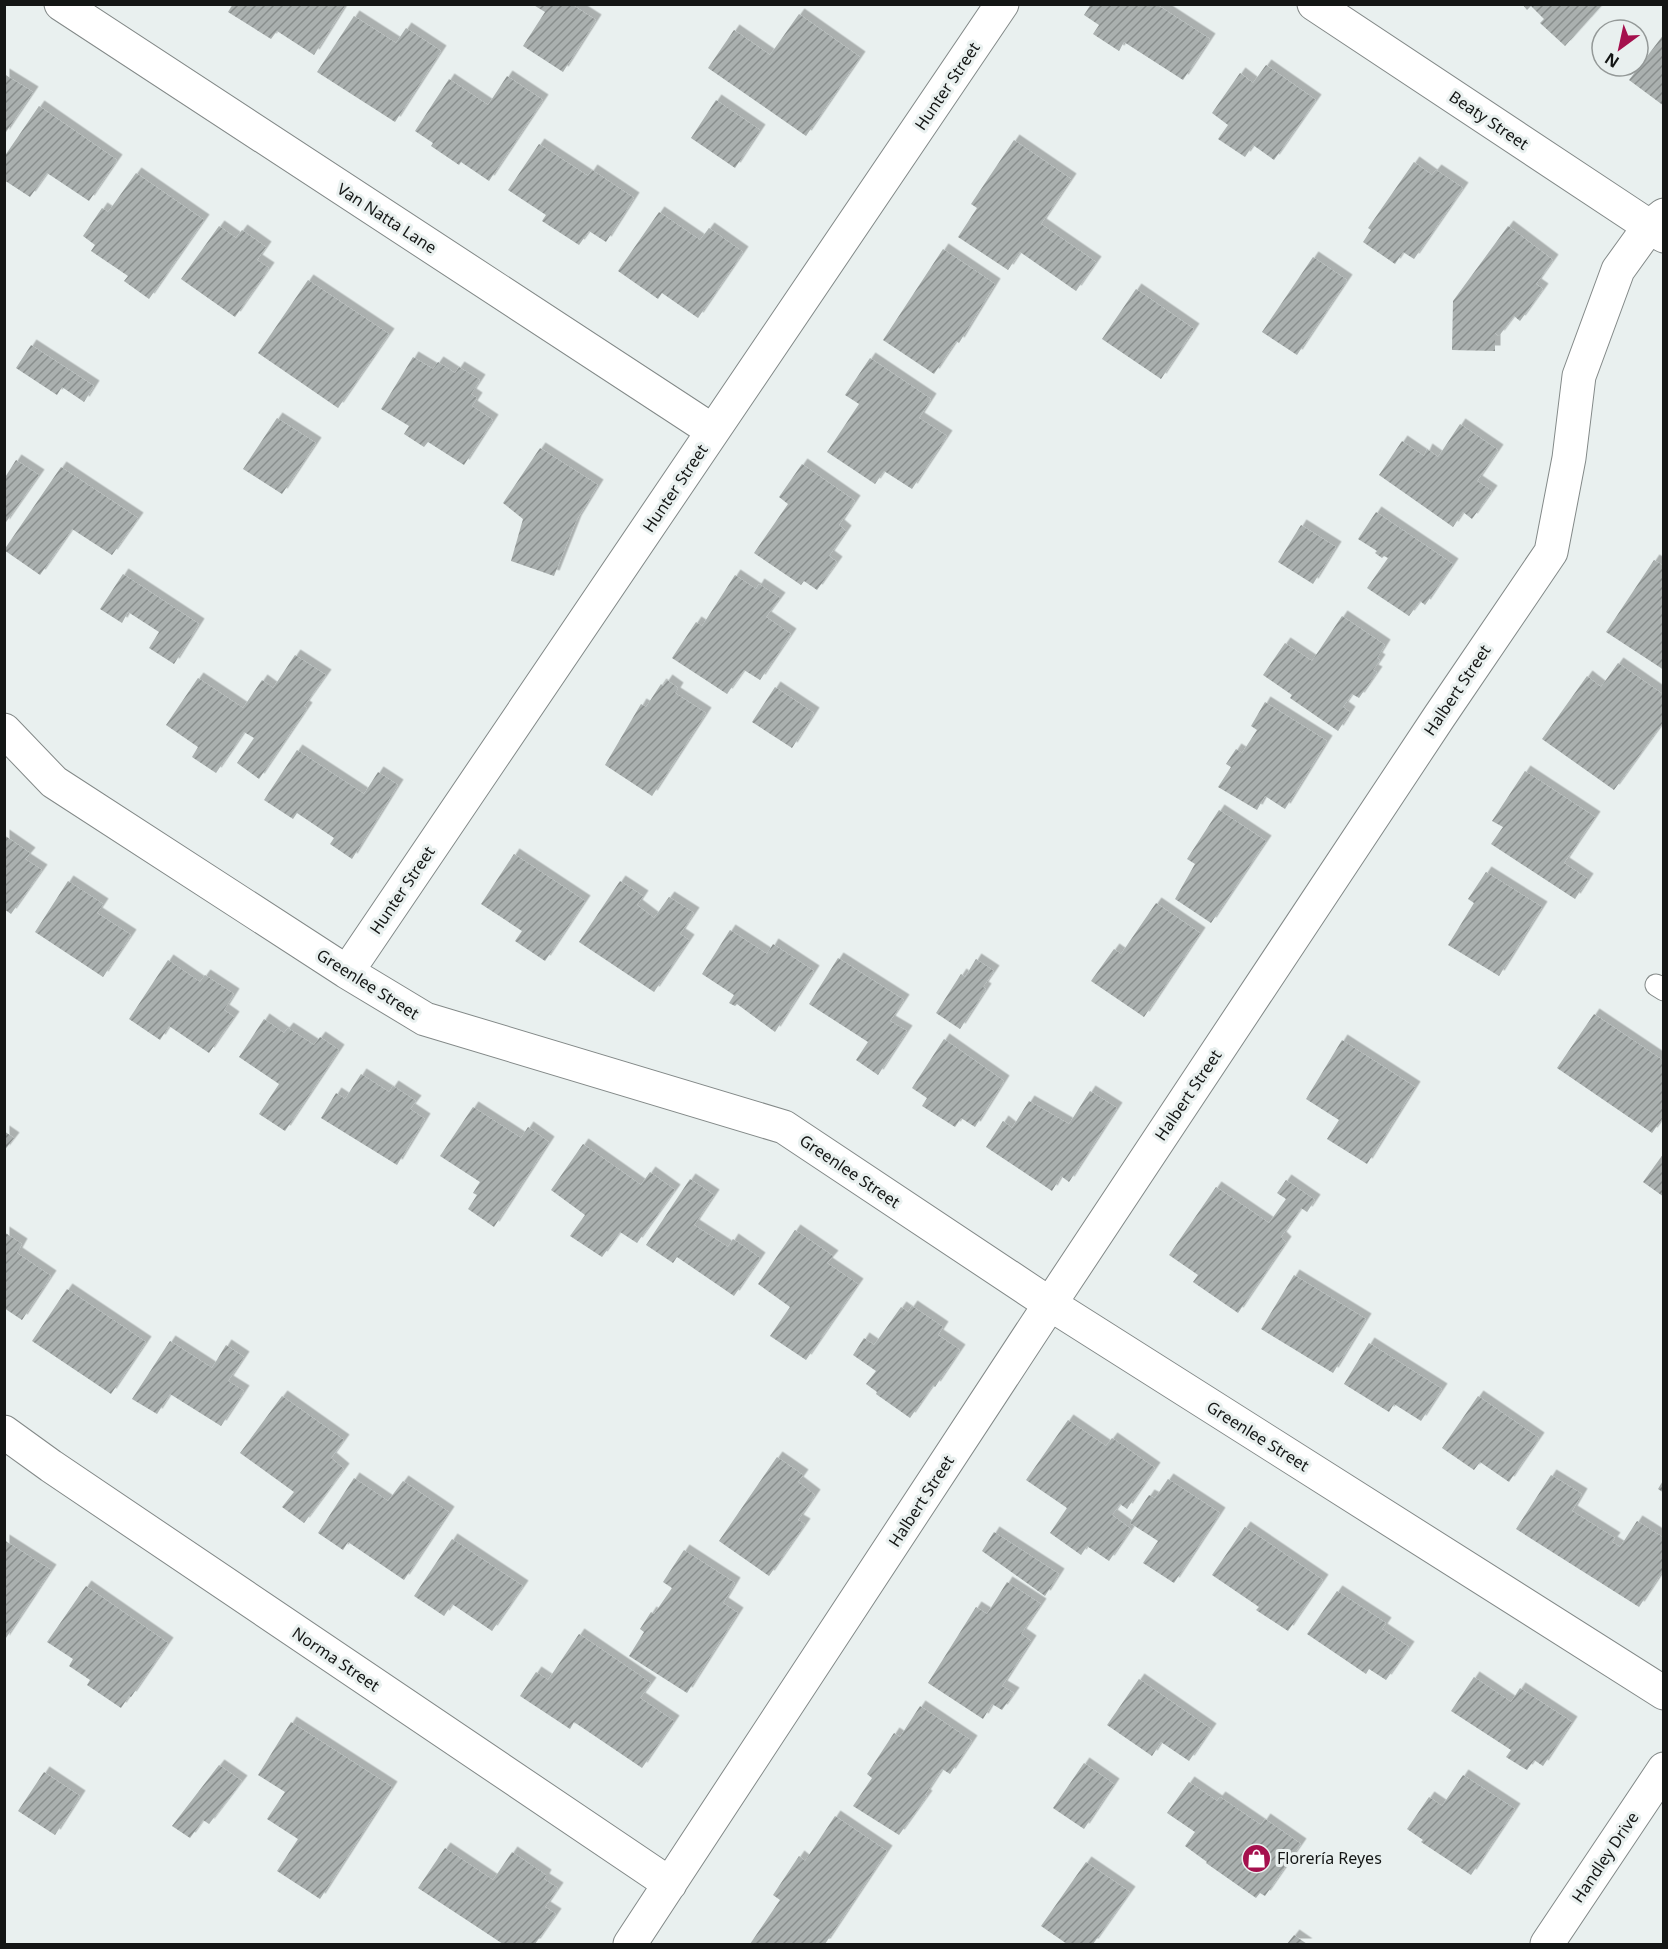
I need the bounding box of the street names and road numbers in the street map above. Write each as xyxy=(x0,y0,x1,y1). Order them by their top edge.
street label: Hunter Street xyxy=(909,37,985,134)
street label: Beaty Street xyxy=(1445,85,1533,155)
street label: Van Natta Lane xyxy=(333,178,441,258)
street label: Hunter Street xyxy=(637,439,713,536)
street label: Halbert Street xyxy=(1419,640,1496,740)
street label: Hunter Street xyxy=(364,841,440,938)
street label: Greenlee Street xyxy=(313,944,424,1024)
street label: Halbert Street xyxy=(1150,1045,1227,1145)
street label: Greenlee Street xyxy=(795,1129,905,1213)
street label: Greenlee Street xyxy=(1203,1396,1314,1476)
street label: Halbert Street xyxy=(883,1451,959,1551)
street label: Norma Street xyxy=(288,1622,384,1697)
street label: Handley Drive xyxy=(1566,1807,1644,1907)

